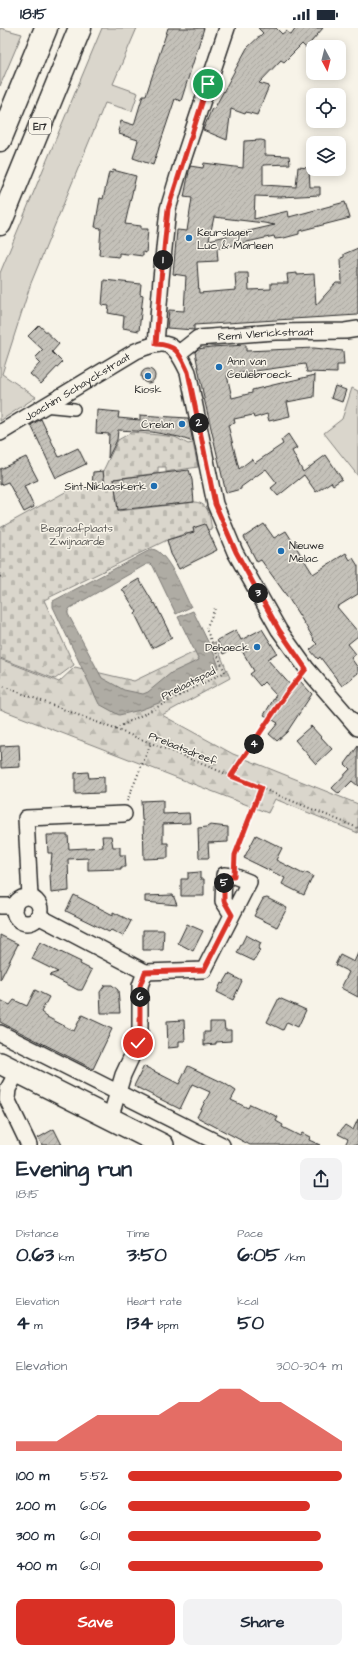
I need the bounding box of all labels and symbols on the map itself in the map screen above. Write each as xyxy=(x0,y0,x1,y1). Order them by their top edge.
north arrow xyxy=(306,40,346,80)
pin xyxy=(191,67,225,101)
road number: E17 xyxy=(29,118,51,134)
place label: Keurslager Luc & Marleen xyxy=(197,225,274,253)
marker: Keurslager Luc & Marleen xyxy=(184,233,194,243)
pin: 1 xyxy=(153,250,173,270)
street label: Remi Vlerickstraat xyxy=(217,324,314,344)
street label: Joachim Schayckstraat xyxy=(22,349,134,425)
place label: Ann van Ceulebroeck xyxy=(227,354,292,382)
marker: Ann van Ceulebroeck xyxy=(214,362,224,372)
marker: Kiosk xyxy=(143,371,153,381)
place label: Kiosk xyxy=(135,382,162,397)
pin: 2 xyxy=(189,413,209,433)
place label: Crelan xyxy=(141,417,174,432)
marker: Crelan xyxy=(177,419,187,429)
place label: Sint-Niklaaskerk xyxy=(65,479,146,494)
marker: Sint-Niklaaskerk xyxy=(149,481,159,491)
park label: Begraafplaats Zwijnaarde xyxy=(41,521,114,549)
place label: Nieuwe Melac xyxy=(289,538,324,566)
marker: Nieuwe Melac xyxy=(276,546,286,556)
pin: 3 xyxy=(248,583,268,603)
place label: Dehaeck xyxy=(205,640,249,655)
marker: Dehaeck xyxy=(252,642,262,652)
street label: Prelaatspad xyxy=(158,663,218,704)
street label: Prelaatsdreef xyxy=(147,728,219,769)
pin: 4 xyxy=(244,734,264,754)
pin: 5 xyxy=(214,873,234,893)
pin: 6 xyxy=(130,987,150,1007)
pin xyxy=(121,1026,155,1060)

